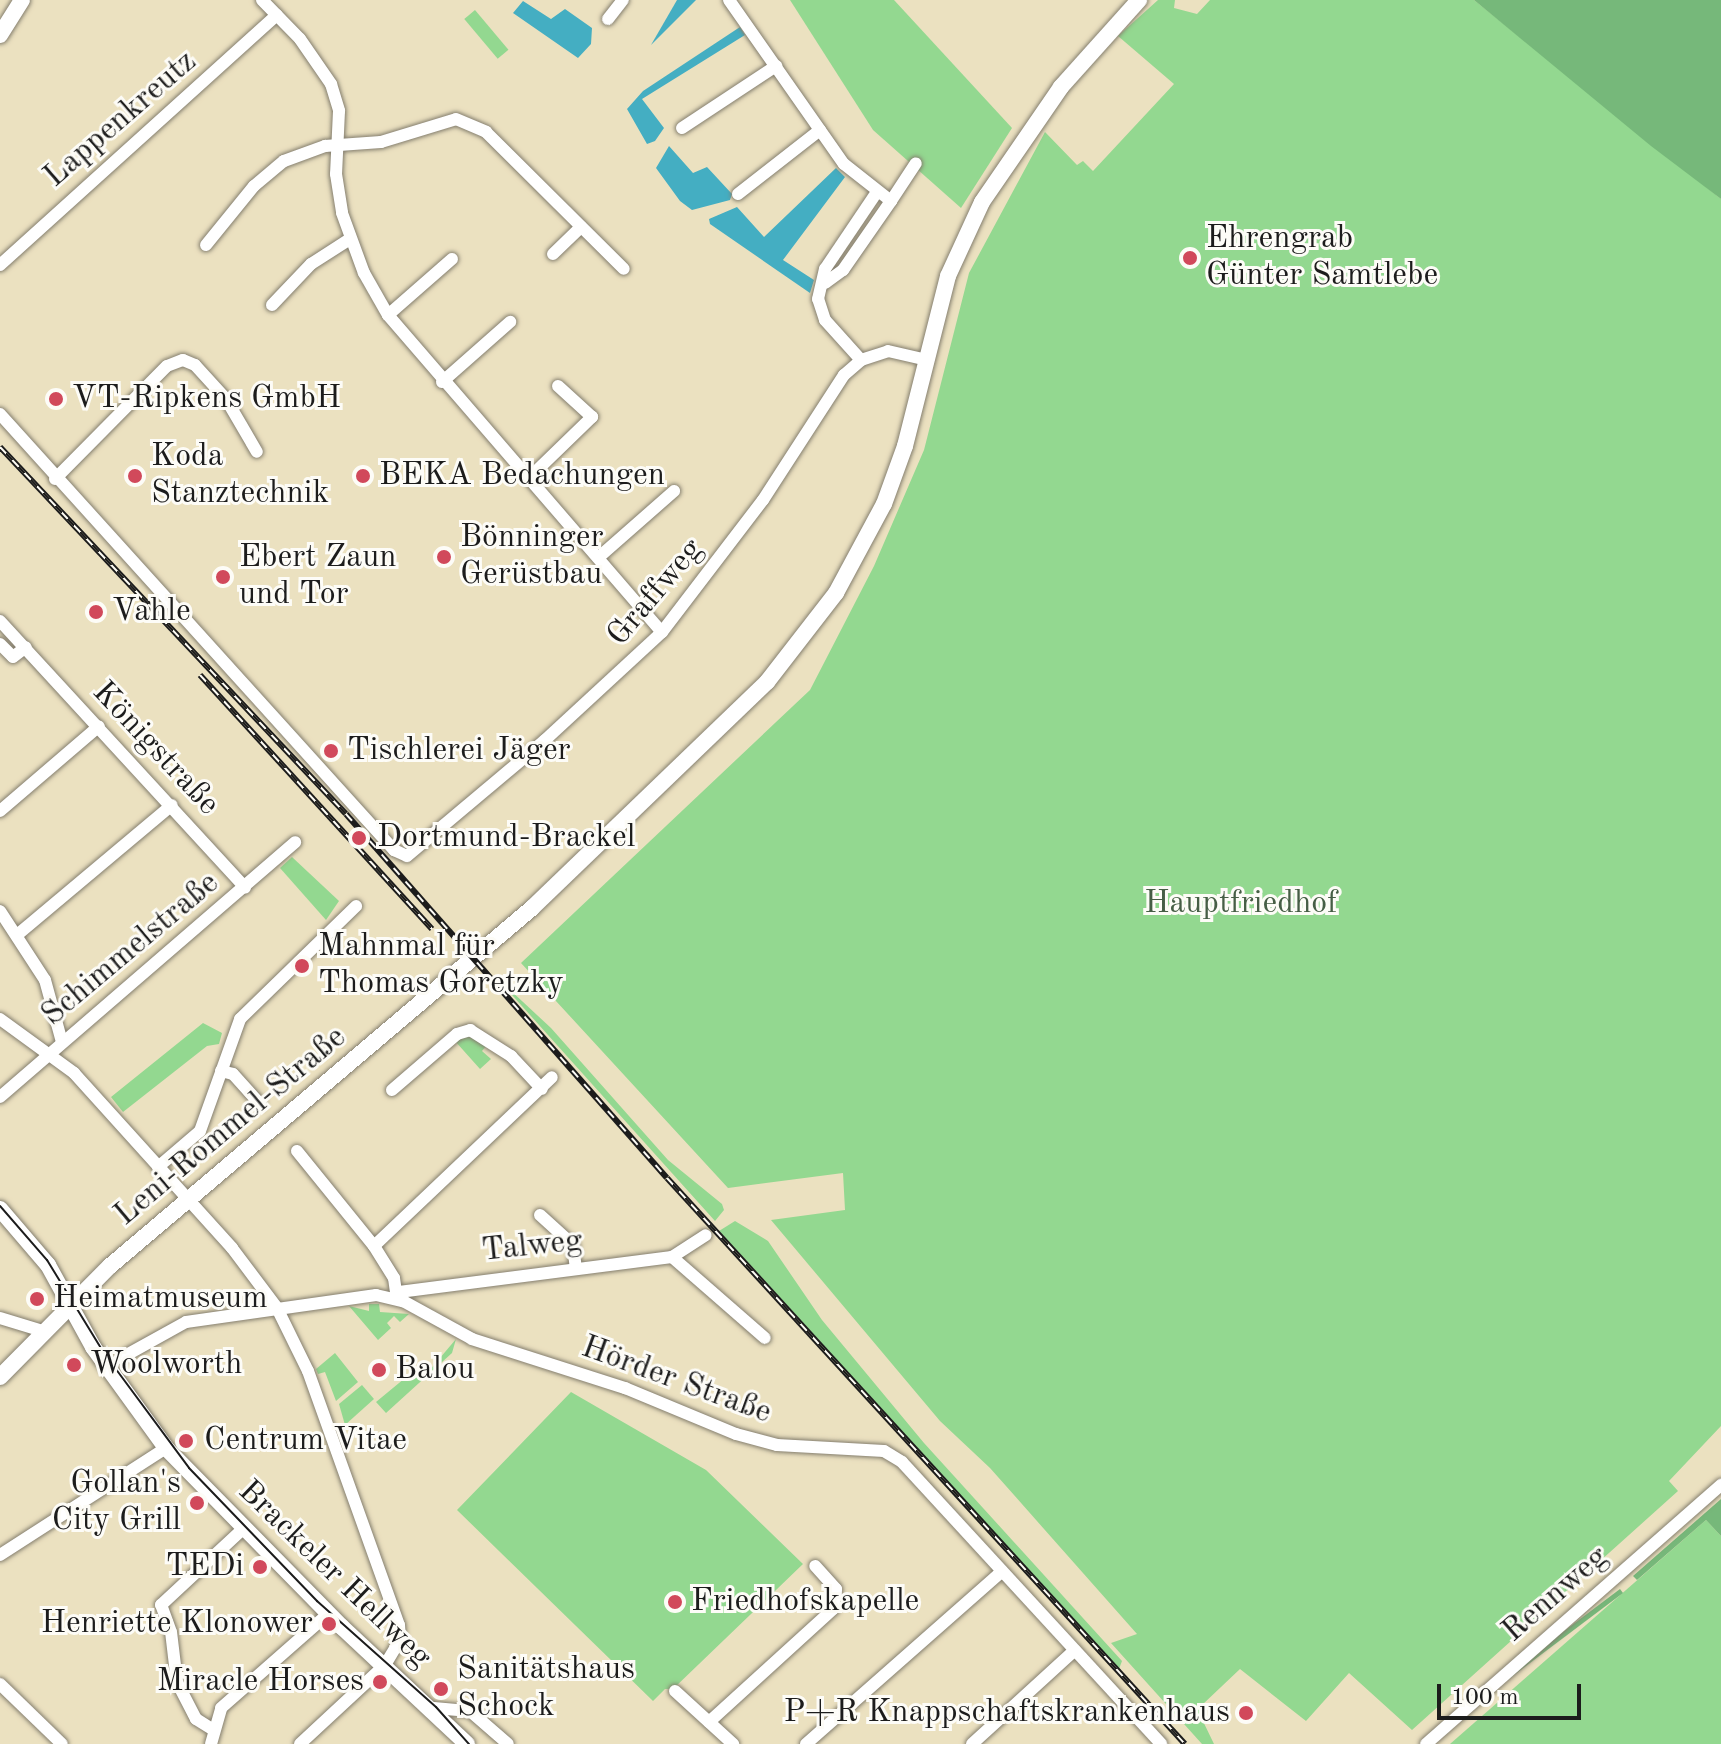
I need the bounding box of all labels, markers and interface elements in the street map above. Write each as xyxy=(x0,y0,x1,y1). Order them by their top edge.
street label: Lappenkreutz xyxy=(37,43,205,197)
place label: Ehrengrab Günter Samtlebe xyxy=(1206,221,1438,296)
marker: Ehrengrab Günter Samtlebe xyxy=(1181,249,1199,267)
place label: VT-Ripkens GmbH xyxy=(72,380,341,418)
marker: VT-Ripkens GmbH xyxy=(47,390,65,408)
place label: Koda Stanztechnik xyxy=(151,439,329,514)
place label: BEKA Bedachungen xyxy=(379,457,665,495)
marker: Koda Stanztechnik xyxy=(126,467,144,485)
marker: BEKA Bedachungen xyxy=(354,467,372,485)
place label: Bönninger Gerüstbau xyxy=(460,520,604,595)
street label: Graffweg xyxy=(600,531,712,655)
place label: Ebert Zaun und Tor xyxy=(239,540,397,615)
marker: Bönninger Gerüstbau xyxy=(435,548,453,566)
marker: Ebert Zaun und Tor xyxy=(214,568,232,586)
place label: Vahle xyxy=(112,593,191,631)
marker: Vahle xyxy=(87,603,105,621)
street label: Königstraße xyxy=(83,674,227,824)
place label: Tischlerei Jäger xyxy=(347,732,571,770)
marker: Tischlerei Jäger xyxy=(322,742,340,760)
place label: Dortmund-Brackel xyxy=(377,819,635,857)
marker: Dortmund-Brackel xyxy=(348,827,370,849)
street label: Schimmelstraße xyxy=(35,865,227,1035)
park label: Hauptfriedhof xyxy=(1144,885,1338,923)
place label: Mahnmal für Thomas Goretzky xyxy=(318,929,564,1004)
marker: Mahnmal für Thomas Goretzky xyxy=(293,957,311,975)
street label: Leni-Rommel-Straße xyxy=(107,1019,355,1235)
street label: Talweg xyxy=(480,1223,584,1271)
place label: Heimatmuseum xyxy=(53,1280,268,1318)
marker: Heimatmuseum xyxy=(28,1290,46,1308)
street label: Hörder Straße xyxy=(576,1329,776,1433)
place label: Woolworth xyxy=(90,1346,242,1384)
place label: Balou xyxy=(395,1351,474,1389)
marker: Woolworth xyxy=(65,1356,83,1374)
marker: Balou xyxy=(370,1361,388,1379)
place label: Centrum Vitae xyxy=(204,1422,407,1460)
marker: Centrum Vitae xyxy=(175,1430,197,1452)
place label: Gollan's City Grill xyxy=(52,1466,181,1541)
street label: Brackeler Hellweg xyxy=(229,1473,439,1677)
marker: Gollan's City Grill xyxy=(188,1494,206,1512)
street label: Rennweg xyxy=(1495,1539,1617,1651)
place label: TEDi xyxy=(165,1548,244,1586)
marker: TEDi xyxy=(251,1558,269,1576)
place label: Friedhofskapelle xyxy=(691,1583,919,1621)
marker: Friedhofskapelle xyxy=(666,1593,684,1611)
place label: Henriette Klonower xyxy=(41,1605,313,1643)
marker: Henriette Klonower xyxy=(320,1615,338,1633)
place label: Sanitätshaus Schock xyxy=(457,1652,635,1727)
place label: Miracle Horses xyxy=(157,1663,364,1701)
scale bar xyxy=(1441,1668,1585,1718)
marker: Miracle Horses xyxy=(371,1673,389,1691)
marker: Sanitätshaus Schock xyxy=(432,1680,450,1698)
text: 100 m xyxy=(1451,1686,1519,1710)
place label: P+R Knappschaftskrankenhaus xyxy=(783,1694,1230,1732)
marker: P+R Knappschaftskrankenhaus xyxy=(1237,1704,1255,1722)

